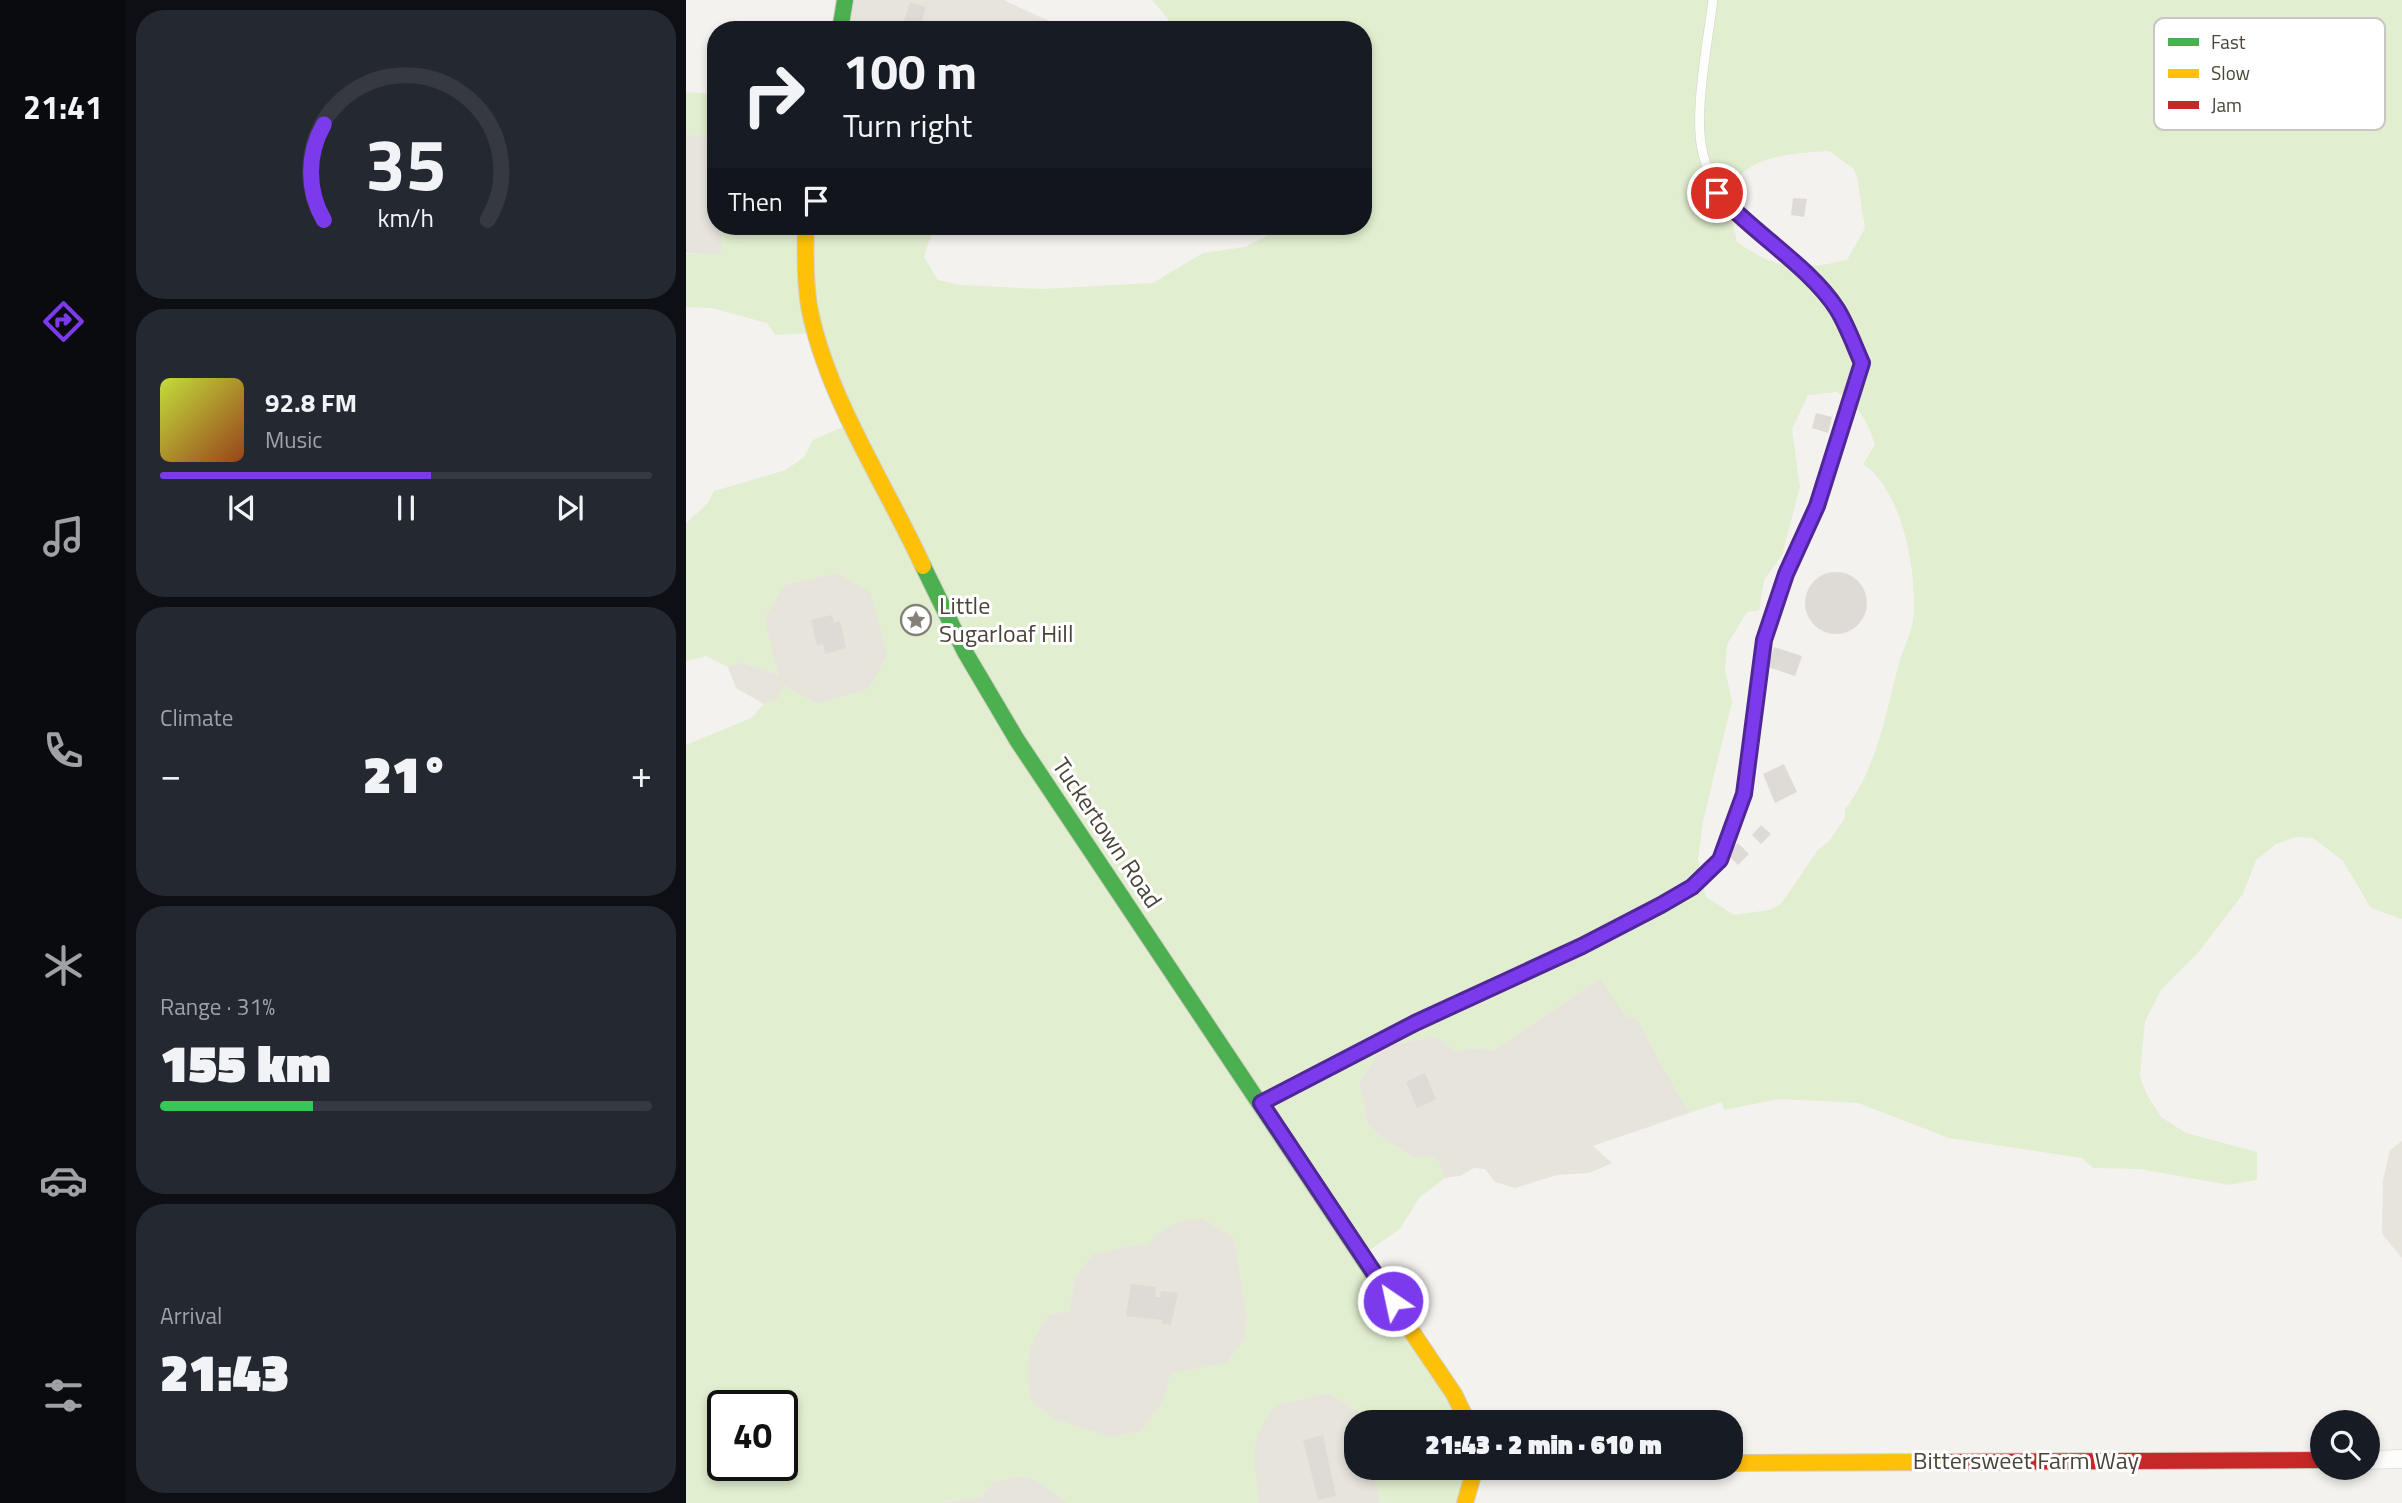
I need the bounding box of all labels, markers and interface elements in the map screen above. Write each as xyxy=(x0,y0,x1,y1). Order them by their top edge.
legend xyxy=(2154,18,2385,130)
text: Fast xyxy=(2211,27,2246,56)
text: 100 m xyxy=(843,33,977,108)
icon: right xyxy=(728,49,819,140)
text: Slow xyxy=(2211,58,2250,87)
text: 21:41 xyxy=(23,83,103,131)
text: Jam xyxy=(2211,90,2242,119)
text: Turn right xyxy=(843,101,972,149)
text: 35 xyxy=(365,109,447,219)
pin xyxy=(1687,163,1747,223)
icon: arrive xyxy=(1698,174,1736,212)
text: Then xyxy=(728,182,783,221)
icon: arrive xyxy=(797,182,835,220)
text: km/h xyxy=(378,199,434,237)
icon: directions xyxy=(39,297,88,346)
text: 92.8 FM xyxy=(265,383,357,422)
text: Music xyxy=(265,422,322,457)
icon: previous xyxy=(223,489,261,527)
icon: pause xyxy=(387,489,425,527)
icon: next xyxy=(551,489,589,527)
icon: music xyxy=(39,512,88,561)
place label: Little Sugarloaf Hill xyxy=(939,587,1073,651)
place icon: Little Sugarloaf Hill xyxy=(899,603,933,637)
text: Climate xyxy=(160,700,233,735)
icon: phone xyxy=(39,726,88,775)
text: 21° xyxy=(363,734,449,813)
text: − xyxy=(160,745,181,803)
text: + xyxy=(631,745,652,803)
street label: Tuckertown Road xyxy=(1044,750,1172,915)
icon: climate xyxy=(39,941,88,990)
text: Range · 31% xyxy=(160,989,275,1024)
text: 155 km xyxy=(160,1023,331,1102)
icon: car xyxy=(39,1156,88,1205)
position arrow xyxy=(1356,1264,1430,1338)
text: Arrival xyxy=(160,1298,222,1333)
text: 21:43 xyxy=(160,1332,289,1411)
icon: filters xyxy=(39,1371,88,1420)
speed limit sign: 40 xyxy=(707,1390,798,1481)
map controls xyxy=(2310,1410,2380,1480)
button: search xyxy=(2310,1410,2380,1480)
text: 21:43 · 2 min · 610 m xyxy=(1425,1425,1662,1464)
street label: Bittersweet Farm Way xyxy=(1913,1442,2140,1478)

